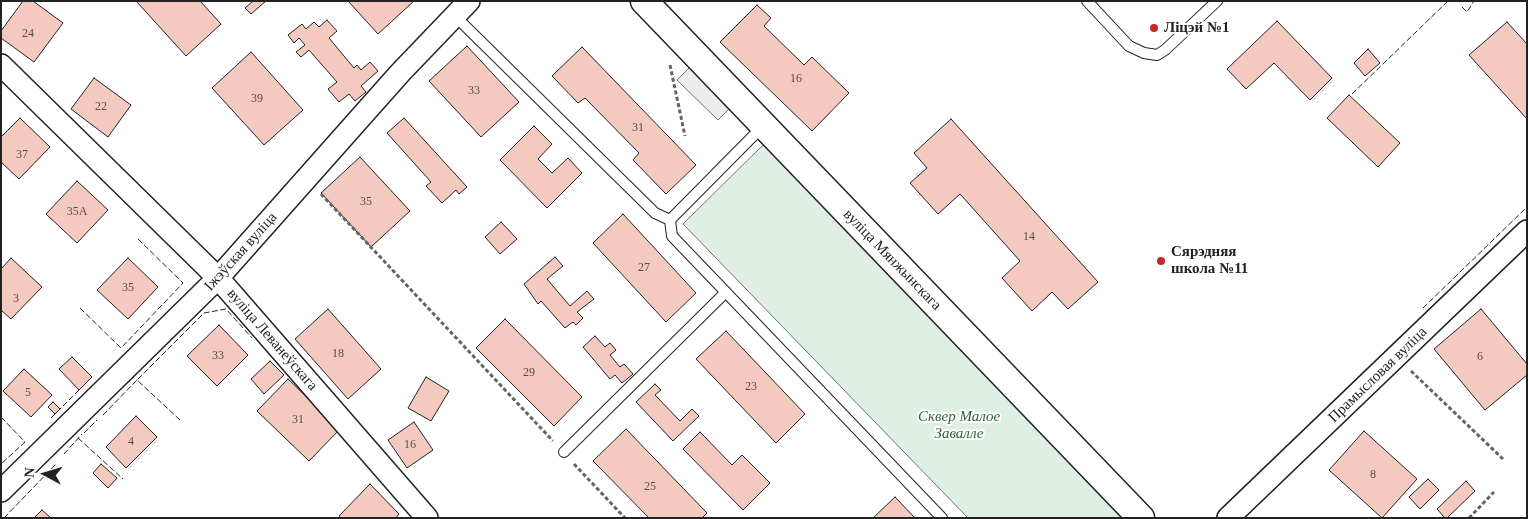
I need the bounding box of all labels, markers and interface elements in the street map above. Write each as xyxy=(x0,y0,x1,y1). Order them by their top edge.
place label: Ліцэй №1 xyxy=(1164,19,1229,37)
marker: Ліцэй №1 xyxy=(1148,22,1160,34)
house number: 24 xyxy=(22,27,34,41)
house number: 16 xyxy=(790,72,802,86)
house number: 33 xyxy=(468,84,480,98)
house number: 39 xyxy=(251,92,263,106)
house number: 22 xyxy=(95,100,107,114)
house number: 31 xyxy=(632,121,644,135)
house number: 37 xyxy=(16,148,28,162)
house number: 35 xyxy=(360,195,372,209)
house number: 35А xyxy=(67,205,87,219)
street label: вуліца Мянжынскага xyxy=(839,206,945,314)
street label: Іжэўская вуліца xyxy=(201,209,281,295)
house number: 14 xyxy=(1023,230,1035,244)
place label: Сярэдняя школа №11 xyxy=(1171,243,1248,278)
marker: Сярэдняя школа №11 xyxy=(1155,255,1167,267)
house number: 27 xyxy=(638,261,650,275)
house number: 35 xyxy=(122,281,134,295)
street label: вуліца Леванеўскага xyxy=(223,285,321,395)
house number: 3 xyxy=(13,292,19,306)
street label: Прамысловая вуліца xyxy=(1325,323,1431,427)
house number: 18 xyxy=(332,347,344,361)
house number: 33 xyxy=(212,349,224,363)
house number: 6 xyxy=(1477,350,1483,364)
house number: 29 xyxy=(523,366,535,380)
house number: 23 xyxy=(745,380,757,394)
house number: 5 xyxy=(25,386,31,400)
park label: Сквер Малое Завалле xyxy=(918,408,1000,443)
house number: 31 xyxy=(292,413,304,427)
house number: 4 xyxy=(128,435,134,449)
house number: 16 xyxy=(404,438,416,452)
north arrow xyxy=(20,449,70,499)
text: N xyxy=(22,467,38,478)
house number: 8 xyxy=(1370,468,1376,482)
house number: 25 xyxy=(644,480,656,494)

